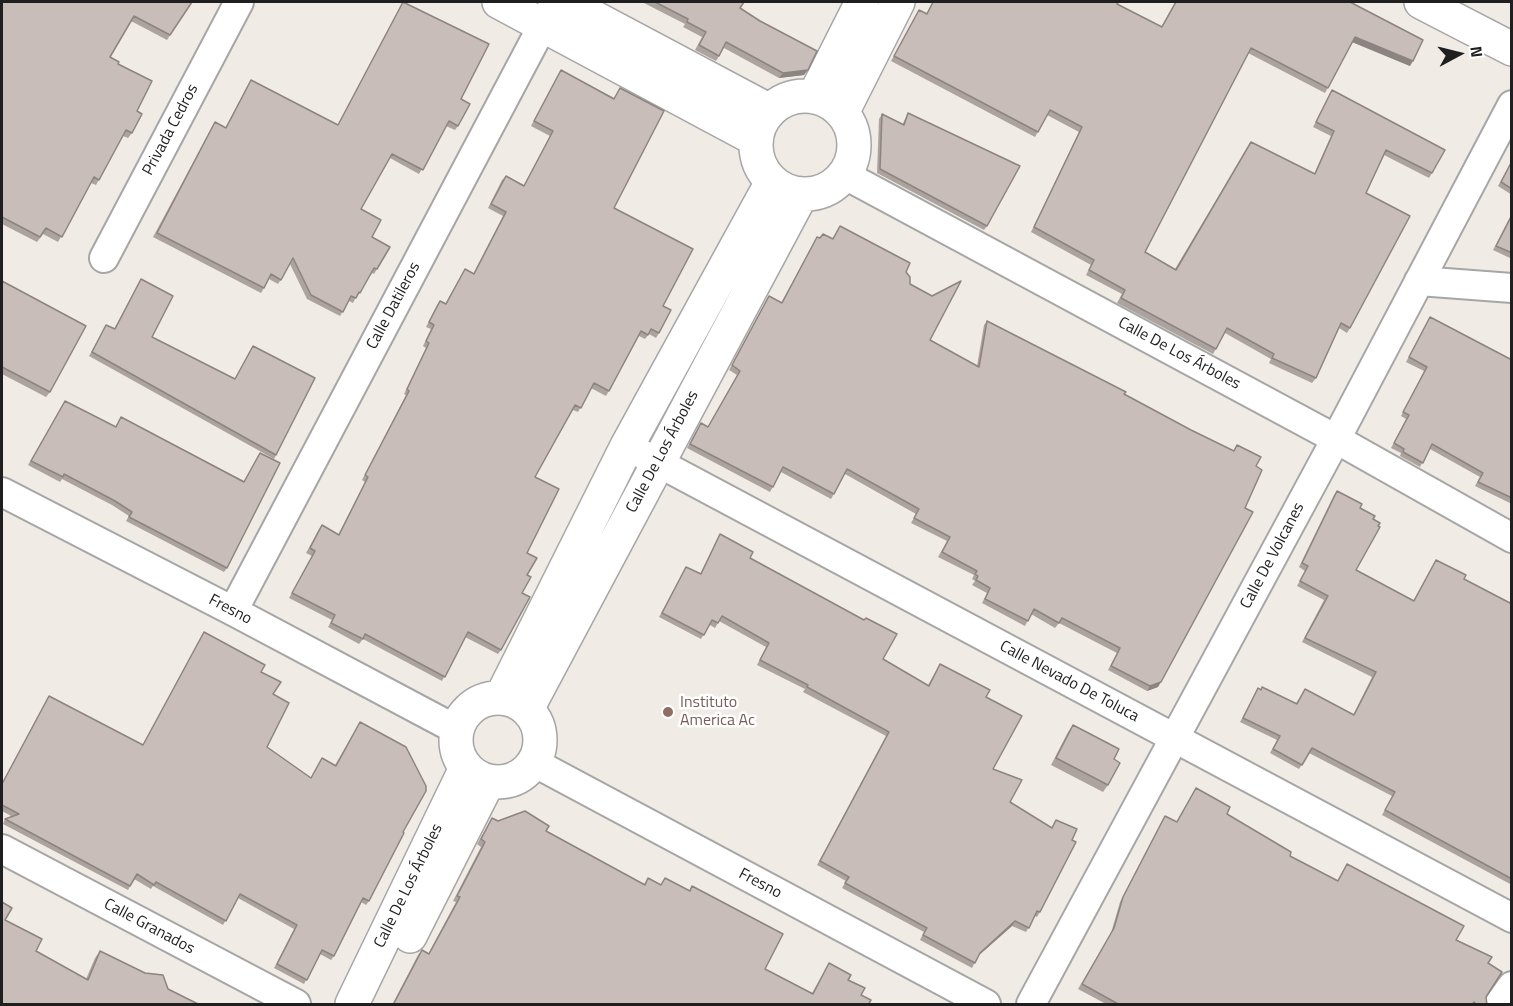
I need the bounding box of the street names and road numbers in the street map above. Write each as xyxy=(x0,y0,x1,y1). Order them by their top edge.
street label: Privada Cedros xyxy=(139,81,203,179)
street label: Calle Datileros xyxy=(363,259,425,353)
street label: Calle De Los Árboles xyxy=(1115,314,1243,394)
street label: Calle De Los Árboles xyxy=(623,388,703,516)
street label: Calle De Volcanes xyxy=(1237,500,1309,612)
street label: Fresno xyxy=(205,591,255,629)
street label: Calle Nevado De Toluca xyxy=(996,637,1142,727)
street label: Calle De Los Árboles xyxy=(371,821,447,951)
street label: Fresno xyxy=(735,865,785,903)
street label: Calle Granados xyxy=(100,895,198,959)

